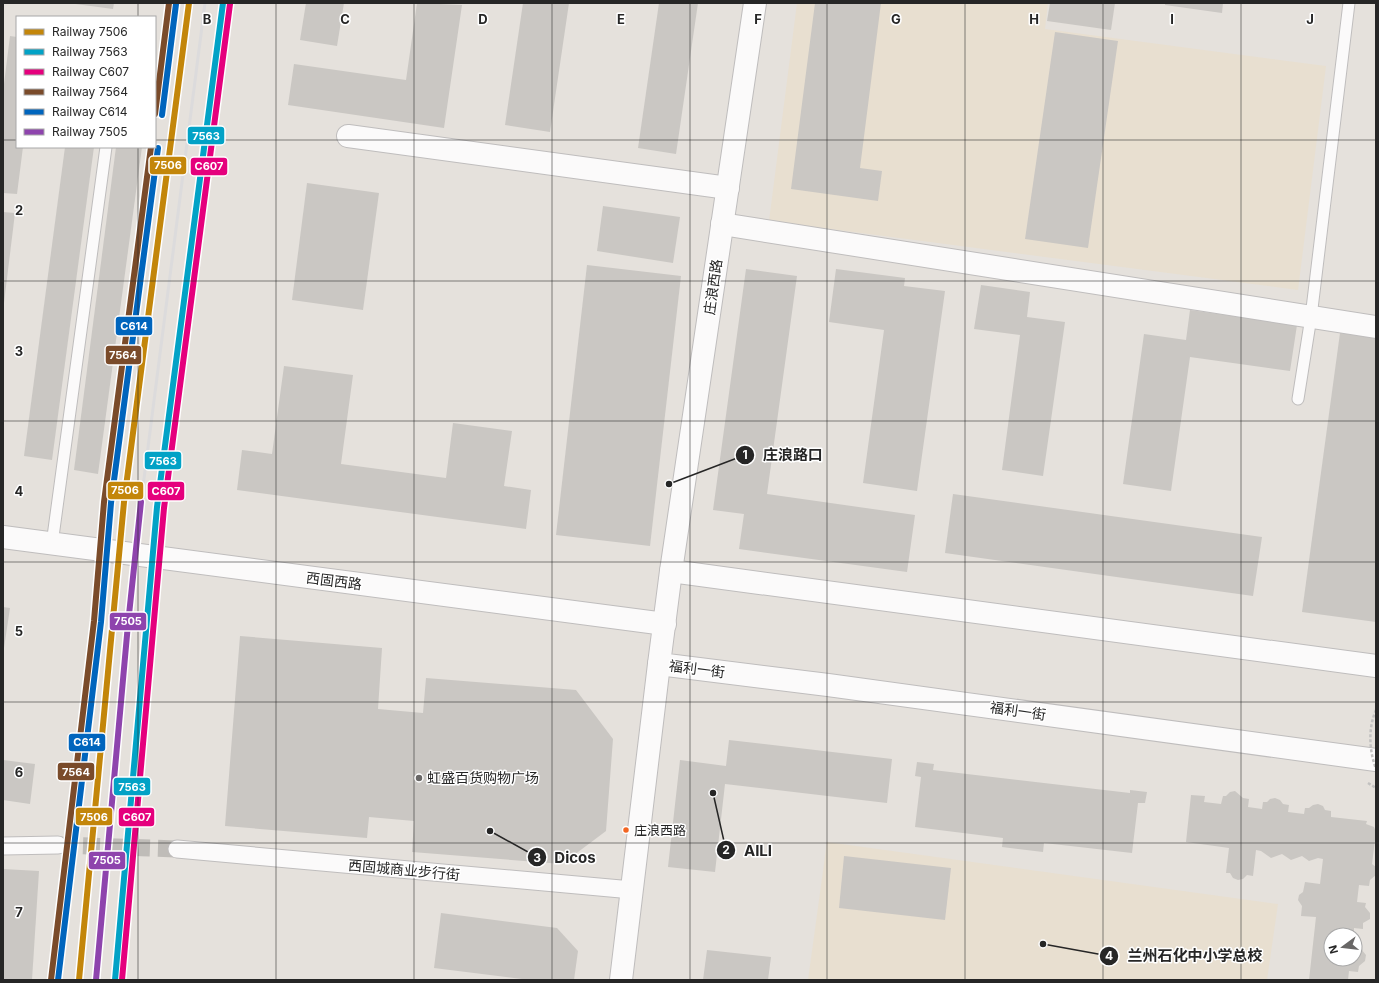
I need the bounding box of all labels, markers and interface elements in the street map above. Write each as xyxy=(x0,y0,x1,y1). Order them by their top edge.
text: B xyxy=(203,11,212,27)
text: C xyxy=(340,11,350,27)
text: D xyxy=(478,11,488,27)
text: E xyxy=(617,11,625,27)
text: F xyxy=(754,11,762,27)
text: G xyxy=(891,11,901,27)
text: H xyxy=(1029,11,1039,27)
text: I xyxy=(1170,11,1174,27)
text: J xyxy=(1306,11,1314,27)
legend xyxy=(16,16,156,148)
text: Railway 7506 xyxy=(52,24,128,39)
text: Railway 7563 xyxy=(52,44,128,59)
text: Railway C607 xyxy=(52,64,129,79)
text: Railway 7564 xyxy=(52,84,128,99)
text: Railway C614 xyxy=(52,104,128,119)
text: Railway 7505 xyxy=(52,124,128,139)
line badge: 7563 xyxy=(187,126,225,145)
text: 7563 xyxy=(192,129,220,143)
line badge: 7506 xyxy=(149,156,187,175)
line badge: C607 xyxy=(190,157,228,176)
text: 7506 xyxy=(154,158,182,172)
text: C607 xyxy=(195,159,223,173)
text: 2 xyxy=(15,202,23,218)
street label: 庄浪西路 xyxy=(700,258,725,316)
line badge: C614 xyxy=(115,316,153,336)
text: C614 xyxy=(120,319,148,333)
text: 3 xyxy=(15,343,23,359)
line badge: 7564 xyxy=(105,345,142,365)
text: 7564 xyxy=(109,348,137,362)
callout: 庄浪路口 xyxy=(735,441,831,468)
text: 庄浪路口 xyxy=(763,445,823,464)
text: 1 xyxy=(742,447,748,462)
line badge: 7563 xyxy=(144,451,182,470)
text: 7563 xyxy=(149,454,177,468)
line badge: 7506 xyxy=(107,481,144,500)
line badge: C607 xyxy=(147,481,185,501)
text: 4 xyxy=(15,483,24,499)
text: 7506 xyxy=(111,483,139,497)
text: C607 xyxy=(152,484,180,498)
street label: 西固西路 xyxy=(305,569,363,592)
line badge: 7505 xyxy=(109,612,147,631)
text: 7505 xyxy=(114,614,142,628)
text: 5 xyxy=(15,623,23,639)
street label: 福利一街 xyxy=(668,657,726,680)
street label: 福利一街 xyxy=(989,698,1047,723)
line badge: C614 xyxy=(68,733,106,752)
text: C614 xyxy=(73,735,101,749)
line badge: 7564 xyxy=(57,762,95,781)
text: 6 xyxy=(15,764,23,780)
text: 7564 xyxy=(62,765,90,779)
place label: 虹盛百货购物广场 xyxy=(427,769,539,786)
marker: 虹盛百货购物广场 xyxy=(414,773,424,783)
line badge: 7563 xyxy=(113,777,151,796)
text: 7563 xyxy=(118,780,146,794)
line badge: 7506 xyxy=(75,807,113,826)
line badge: C607 xyxy=(118,807,155,827)
text: 7506 xyxy=(80,810,108,824)
text: C607 xyxy=(123,810,151,824)
place label: 庄浪西路 xyxy=(634,822,686,838)
marker: 庄浪西路 xyxy=(621,825,631,835)
callout: AILI xyxy=(716,837,780,864)
text: AILI xyxy=(744,841,772,860)
text: 2 xyxy=(722,842,730,857)
callout: Dicos xyxy=(527,844,604,871)
text: Dicos xyxy=(554,848,596,867)
text: 3 xyxy=(533,850,541,865)
line badge: 7505 xyxy=(88,851,126,870)
text: 7505 xyxy=(93,853,121,867)
street label: 西固城商业步行街 xyxy=(348,856,461,883)
text: 7 xyxy=(15,904,23,920)
north arrow xyxy=(1323,927,1363,967)
callout: 兰州石化中小学总校 xyxy=(1099,943,1270,970)
text: N xyxy=(1325,944,1341,955)
text: 兰州石化中小学总校 xyxy=(1127,946,1263,965)
text: 4 xyxy=(1105,948,1113,963)

